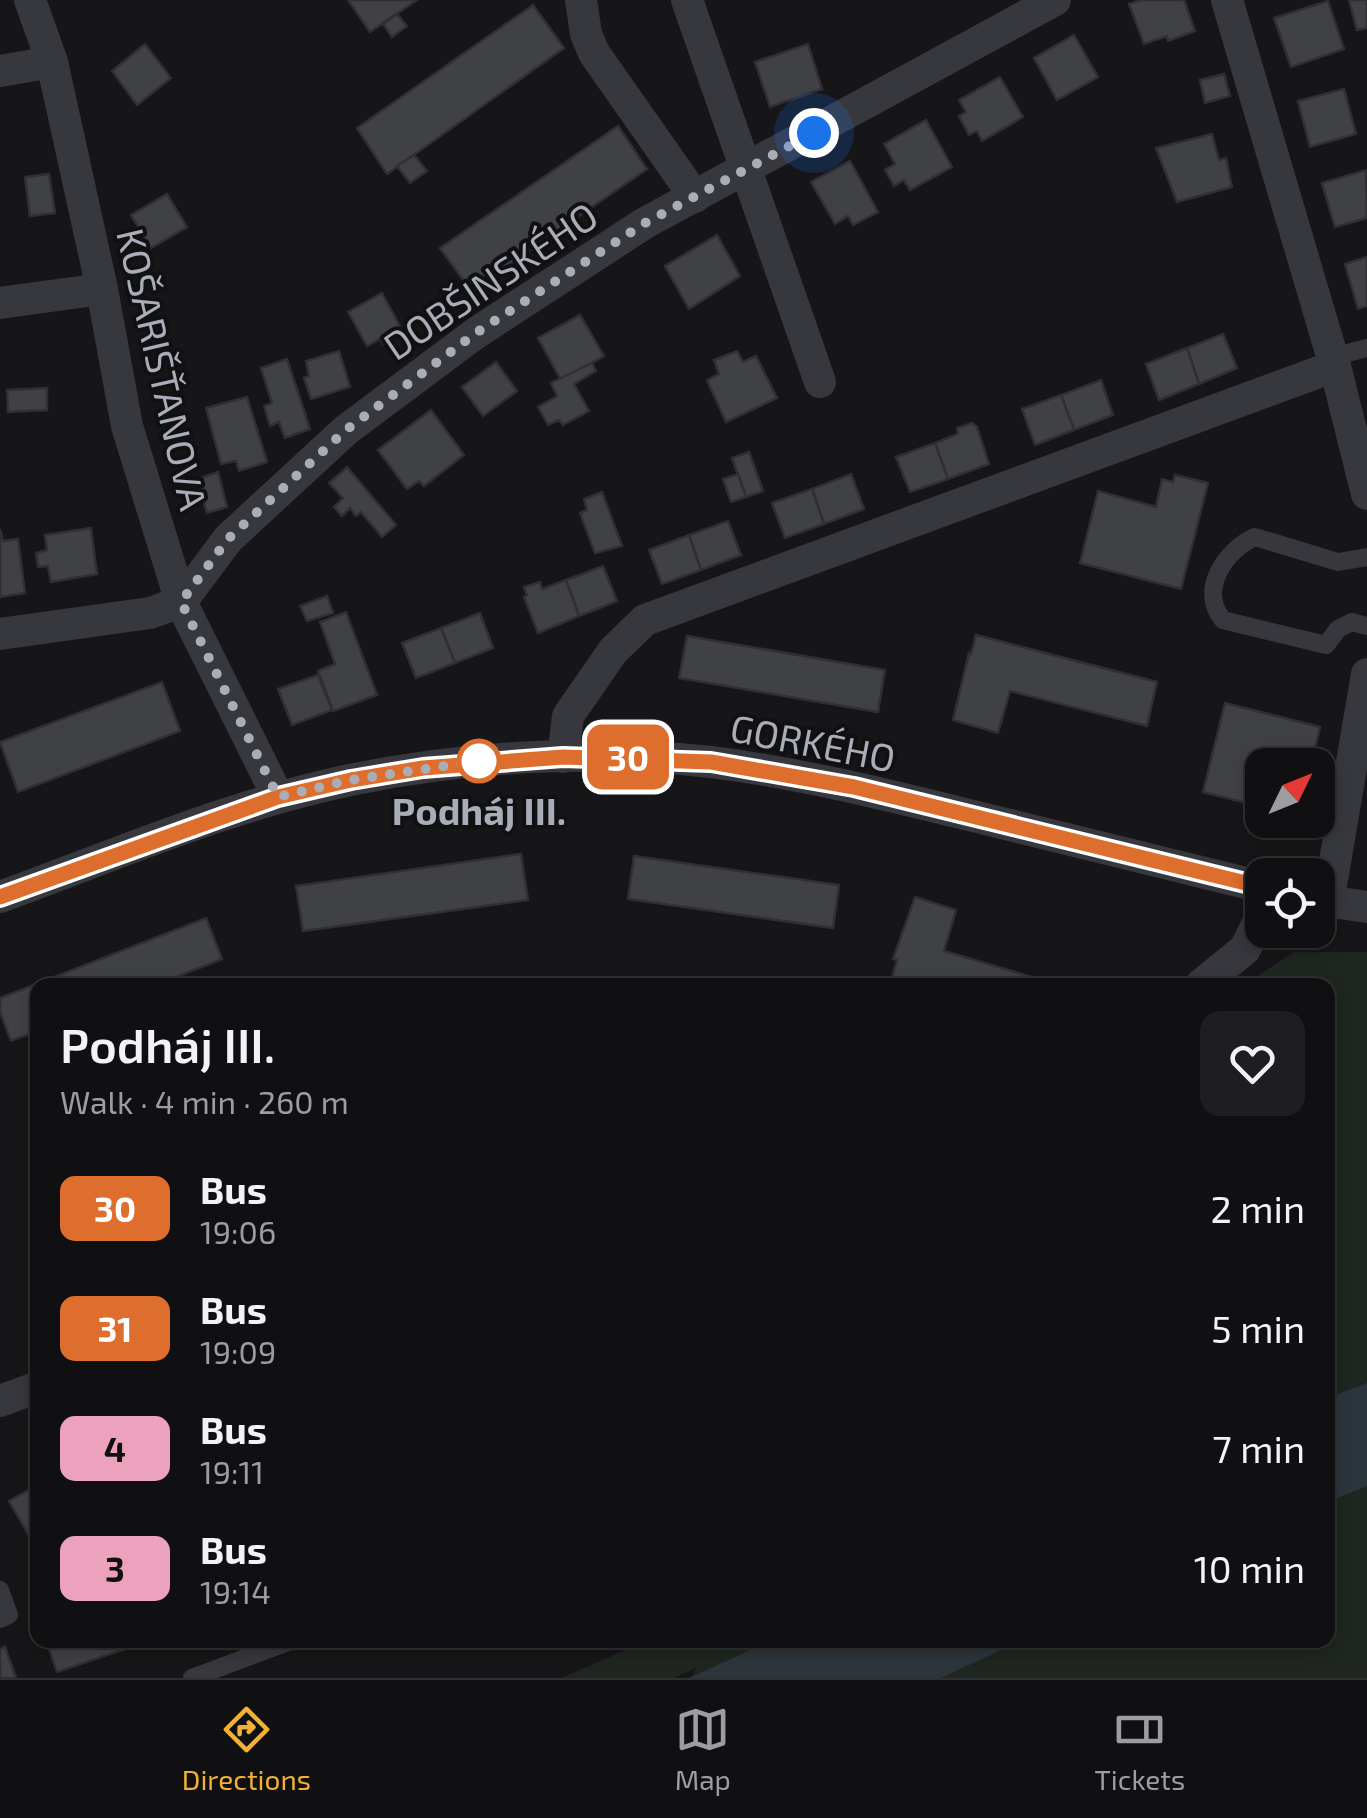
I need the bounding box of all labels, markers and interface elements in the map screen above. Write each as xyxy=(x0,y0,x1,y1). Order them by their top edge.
your location xyxy=(789,108,839,158)
street label: DOBŠINSKÉHO xyxy=(374,192,606,368)
street label: KOŠARIŠŤANOVA xyxy=(108,224,218,515)
street label: GORKÉHO xyxy=(727,703,899,781)
line badge: 30 xyxy=(583,724,673,790)
text: 30 xyxy=(607,736,649,778)
marker: Podháj III. xyxy=(458,740,500,782)
north arrow xyxy=(1245,748,1335,838)
map controls xyxy=(1245,748,1335,948)
place label: Podháj III. xyxy=(392,787,566,833)
button: locate xyxy=(1245,858,1335,948)
button: heart xyxy=(1200,1011,1305,1116)
text: Podháj III. xyxy=(60,1015,275,1073)
text: Walk · 4 min · 260 m xyxy=(60,1082,349,1120)
text: Bus xyxy=(200,1166,267,1212)
text: 2 min xyxy=(1210,1185,1305,1231)
text: 30 xyxy=(94,1187,136,1229)
text: 19:06 xyxy=(200,1212,276,1250)
text: Bus xyxy=(200,1286,267,1332)
text: 5 min xyxy=(1211,1305,1305,1351)
text: 31 xyxy=(98,1307,132,1349)
text: 19:09 xyxy=(200,1332,276,1370)
text: Bus xyxy=(200,1406,267,1452)
text: 7 min xyxy=(1212,1425,1305,1471)
text: 4 xyxy=(104,1427,126,1469)
text: 19:11 xyxy=(200,1452,264,1490)
text: Bus xyxy=(200,1526,267,1572)
text: 10 min xyxy=(1194,1545,1305,1591)
text: 3 xyxy=(105,1547,125,1589)
text: 19:14 xyxy=(200,1572,271,1610)
tab: Directions xyxy=(182,1702,311,1796)
tab: Map xyxy=(675,1702,731,1796)
tab: Tickets xyxy=(1094,1702,1185,1796)

